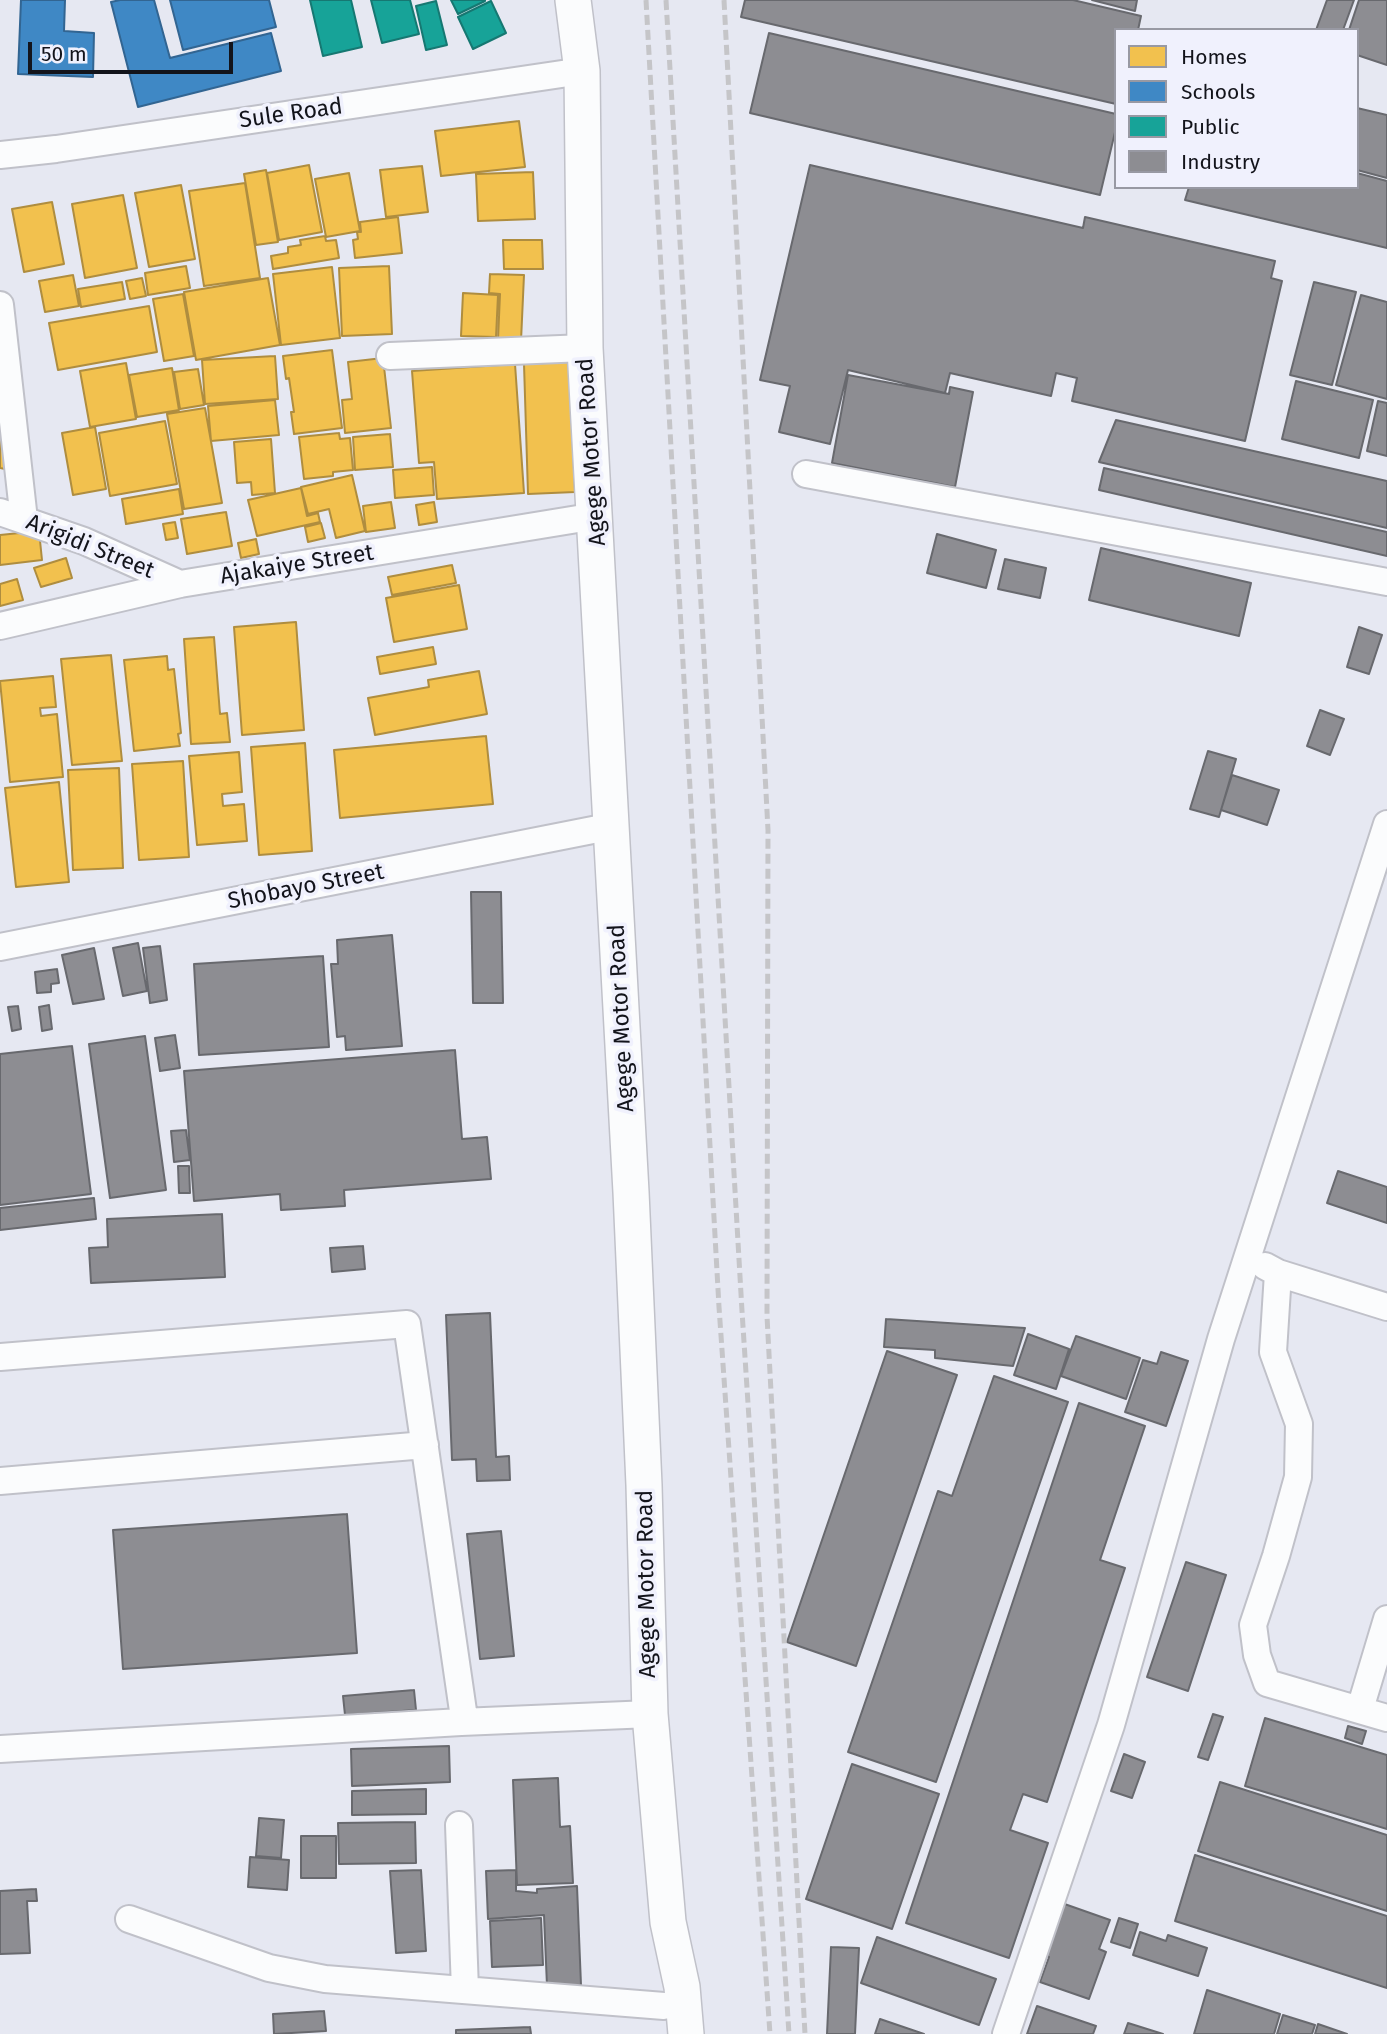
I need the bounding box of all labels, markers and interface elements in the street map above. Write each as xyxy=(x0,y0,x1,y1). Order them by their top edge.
scale bar xyxy=(32,28,236,72)
legend xyxy=(1114,28,1359,189)
text: 50 m xyxy=(41,41,87,67)
text: Homes xyxy=(1181,44,1247,70)
text: Schools xyxy=(1181,79,1255,105)
street label: Sule Road xyxy=(237,93,345,135)
text: Public xyxy=(1181,114,1239,140)
text: Industry xyxy=(1181,149,1260,175)
street label: Agege Motor Road xyxy=(572,357,612,547)
street label: Arigidi Street xyxy=(22,509,158,585)
street label: Ajakaiye Street xyxy=(218,539,376,591)
street label: Shobayo Street xyxy=(226,858,386,916)
street label: Agege Motor Road xyxy=(603,923,641,1113)
street label: Agege Motor Road xyxy=(632,1490,662,1678)

